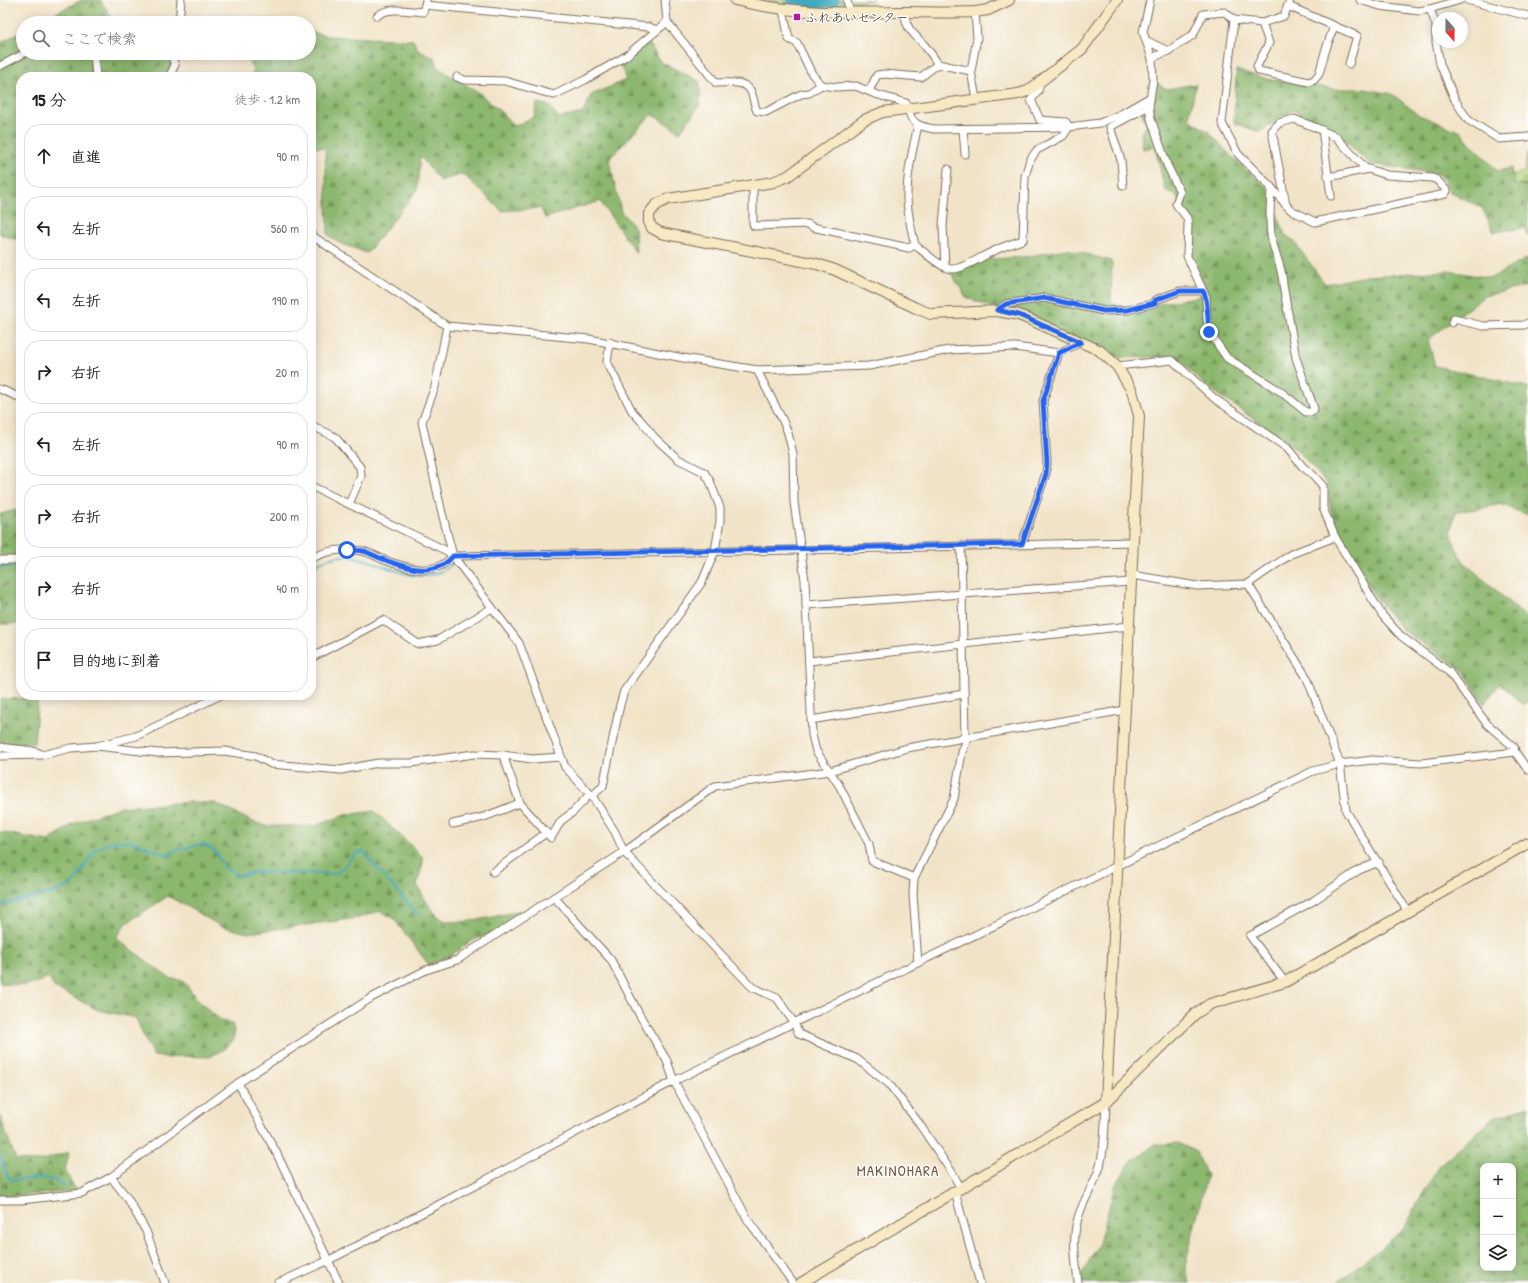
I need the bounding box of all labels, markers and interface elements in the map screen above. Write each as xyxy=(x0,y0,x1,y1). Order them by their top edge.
place label: ふれあいセンター xyxy=(805,8,908,26)
marker: ふれあいセンター xyxy=(792,12,802,22)
north arrow xyxy=(1432,12,1468,48)
search box xyxy=(16,16,316,60)
icon: search xyxy=(30,27,52,49)
text: ここで検索 xyxy=(62,28,137,49)
text: 15 分 xyxy=(32,88,66,111)
text: 徒歩 · 1.2 km xyxy=(235,90,300,108)
icon: ahead xyxy=(33,145,55,167)
text: 直進 xyxy=(71,146,101,167)
text: 90 m xyxy=(277,147,299,165)
icon: left xyxy=(33,217,55,239)
text: 左折 xyxy=(71,218,101,239)
text: 560 m xyxy=(271,219,299,237)
icon: left xyxy=(33,289,55,311)
text: 左折 xyxy=(71,290,101,311)
text: 190 m xyxy=(272,291,299,309)
route end xyxy=(1200,323,1218,341)
icon: right xyxy=(33,361,55,383)
text: 右折 xyxy=(71,362,101,383)
text: 20 m xyxy=(275,363,299,381)
icon: left xyxy=(33,433,55,455)
text: 左折 xyxy=(71,434,101,455)
text: 90 m xyxy=(277,435,299,453)
icon: right xyxy=(33,505,55,527)
text: 右折 xyxy=(71,506,101,527)
text: 200 m xyxy=(269,507,299,525)
route start xyxy=(338,541,356,559)
icon: right xyxy=(33,577,55,599)
text: 右折 xyxy=(71,578,101,599)
text: 40 m xyxy=(276,579,299,597)
icon: arrive xyxy=(33,649,55,671)
text: 目的地に到着 xyxy=(71,650,161,671)
district label: MAKINOHARA xyxy=(857,1160,939,1181)
map controls xyxy=(1480,1163,1516,1271)
button: + xyxy=(1480,1163,1516,1199)
button: − xyxy=(1480,1199,1516,1235)
button: layers xyxy=(1480,1235,1516,1271)

